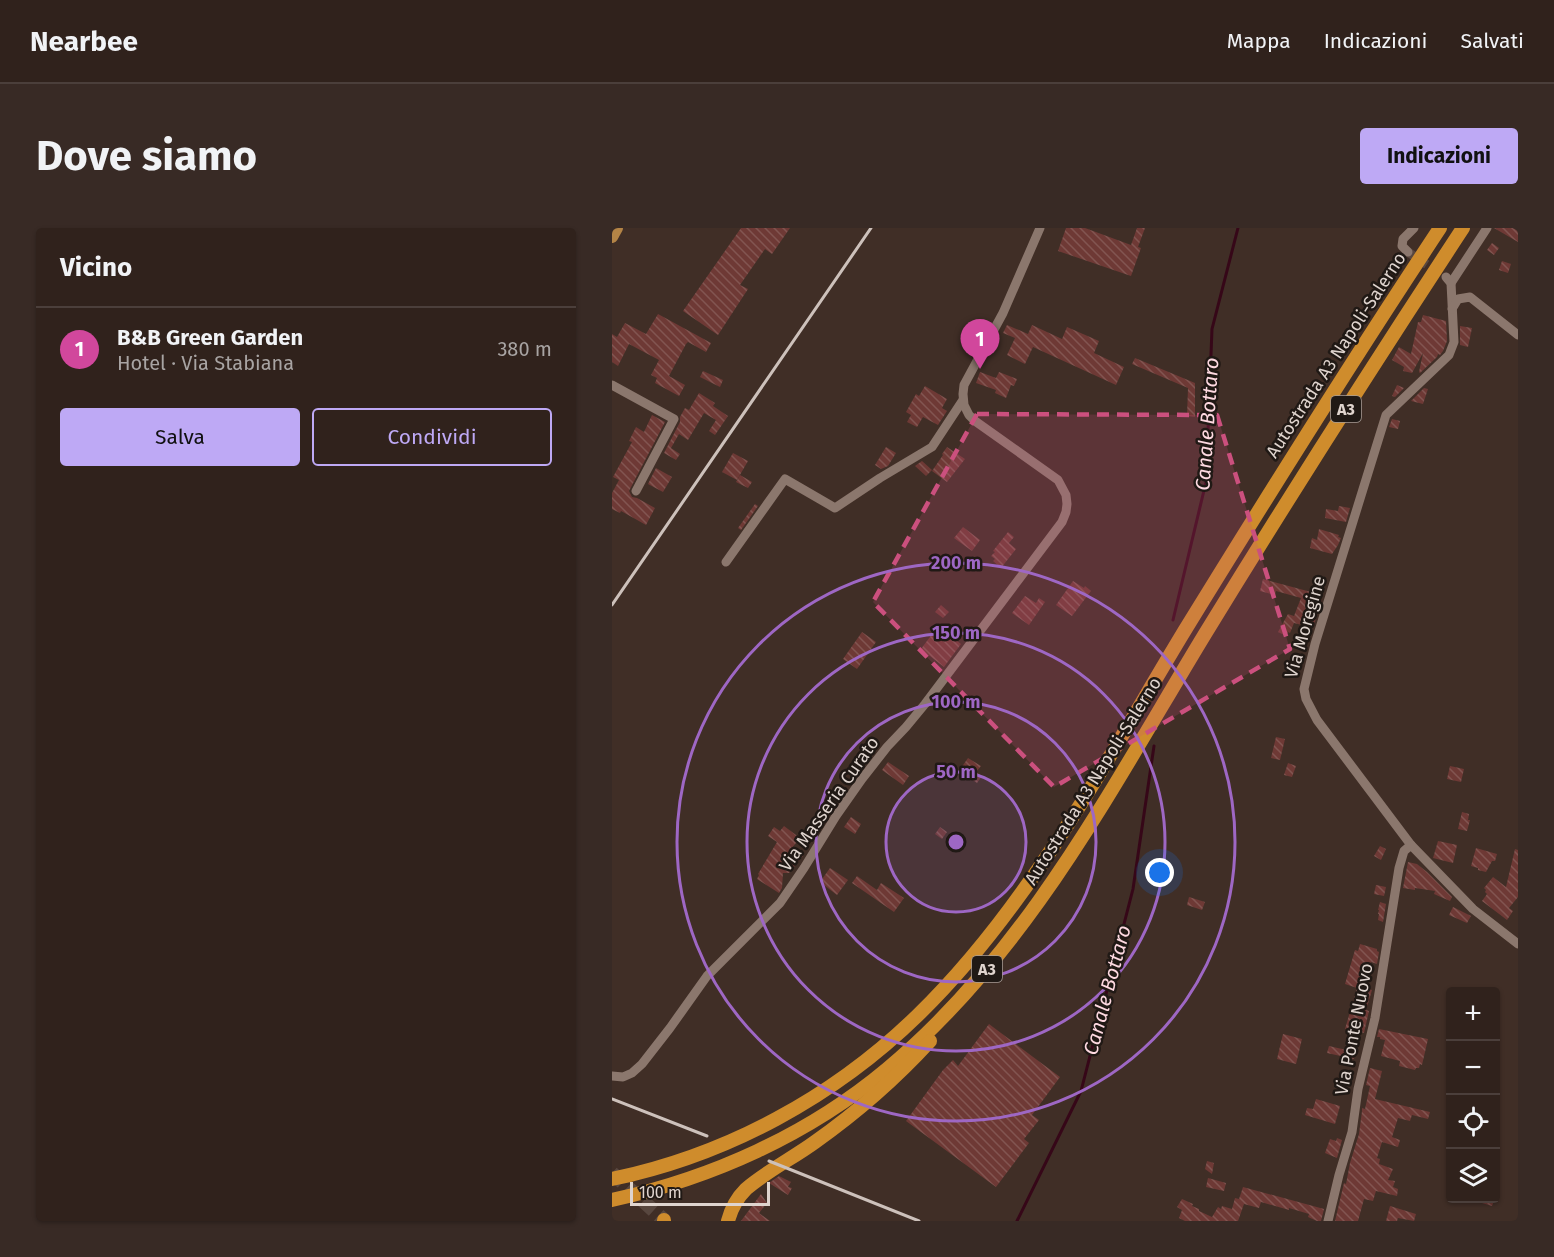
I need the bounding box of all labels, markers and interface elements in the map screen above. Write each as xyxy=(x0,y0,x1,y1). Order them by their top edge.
text: Nearbee xyxy=(30,25,138,58)
text: Mappa xyxy=(1227,28,1291,54)
text: Indicazioni xyxy=(1324,28,1427,54)
text: Salvati xyxy=(1460,28,1524,54)
button: Indicazioni xyxy=(1360,128,1518,184)
text: Dove siamo xyxy=(36,131,257,181)
street label: Autostrada A3 Napoli-Salerno xyxy=(1261,248,1411,462)
text: Vicino xyxy=(60,252,132,283)
pin: 1 xyxy=(960,320,1000,369)
text: B&B Green Garden xyxy=(117,324,303,351)
text: 1 xyxy=(75,337,84,361)
text: 380 m xyxy=(497,337,552,361)
text: Hotel · Via Stabiana xyxy=(117,351,294,375)
water label: Canale Bottaro xyxy=(1190,357,1224,491)
road number: A3 xyxy=(1331,396,1361,422)
button: Salva xyxy=(60,408,300,466)
button: Condividi xyxy=(312,408,552,466)
text: 200 m xyxy=(931,552,981,574)
street label: Via Moregine xyxy=(1280,573,1330,681)
text: 150 m xyxy=(932,622,980,644)
street label: Autostrada A3 Napoli-Salerno xyxy=(1020,673,1166,889)
text: 100 m xyxy=(932,691,980,713)
street label: Via Masseria Curato xyxy=(774,732,884,876)
text: 50 m xyxy=(936,761,976,783)
centre of rings xyxy=(946,832,966,852)
your location xyxy=(1145,858,1174,887)
water label: Canale Bottaro xyxy=(1078,922,1136,1058)
road number: A3 xyxy=(972,956,1002,982)
street label: Via Ponte Nuovo xyxy=(1330,961,1378,1097)
map controls xyxy=(1446,987,1500,1203)
button: + xyxy=(1446,987,1500,1041)
button: − xyxy=(1446,1041,1500,1095)
button: locate xyxy=(1446,1095,1500,1149)
button: layers xyxy=(1446,1149,1500,1203)
scale bar xyxy=(630,1179,770,1206)
text: 100 m xyxy=(639,1183,682,1202)

